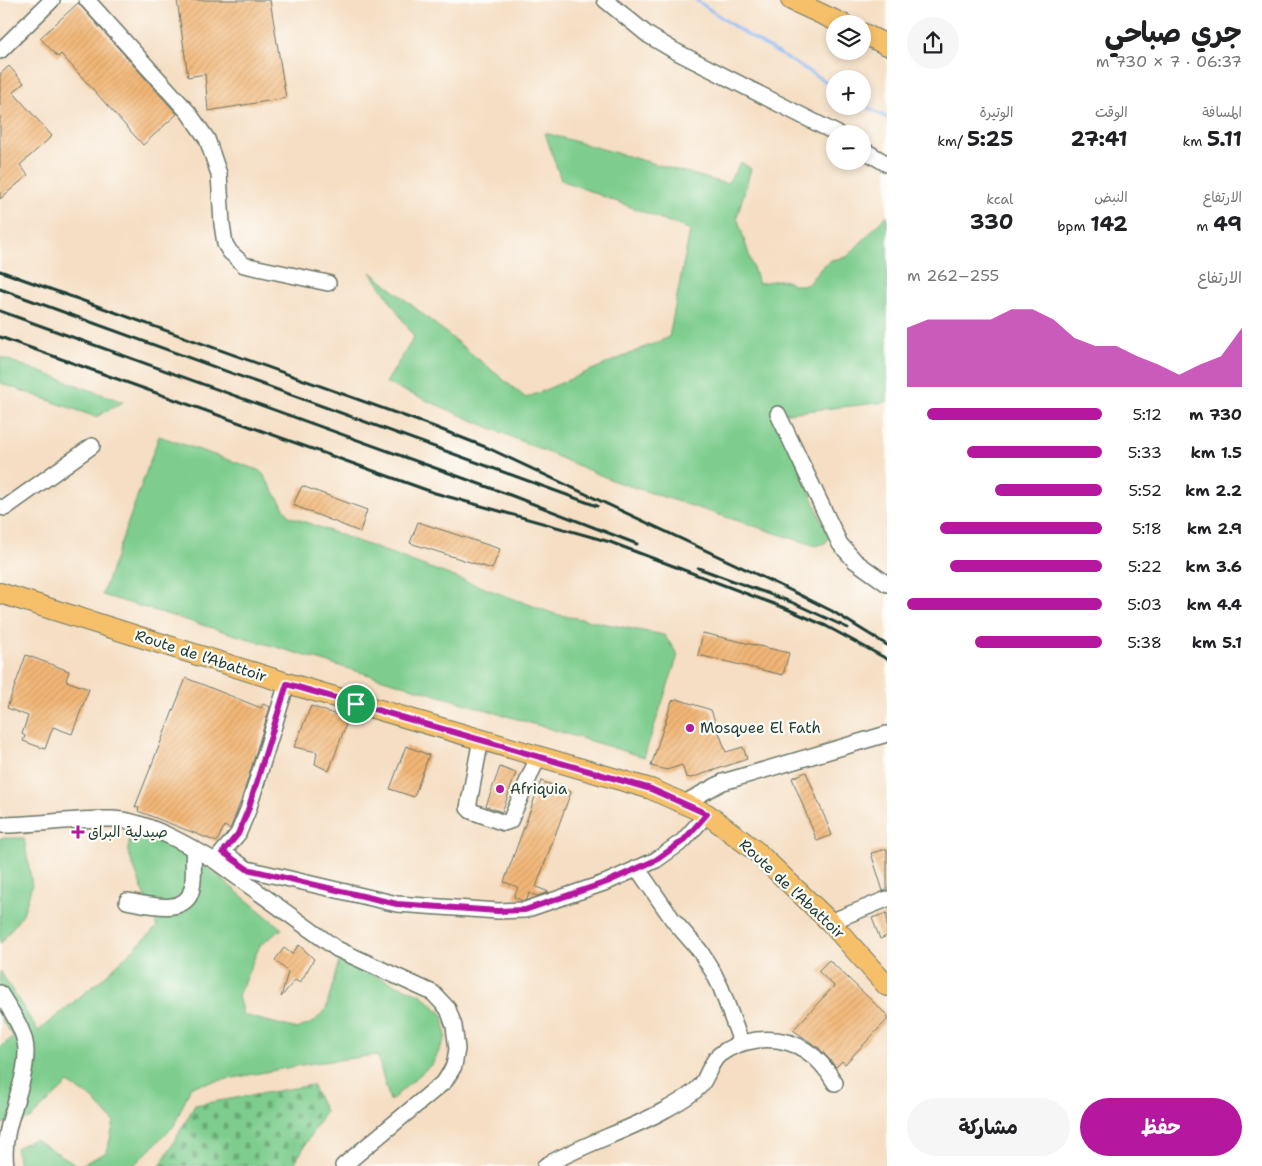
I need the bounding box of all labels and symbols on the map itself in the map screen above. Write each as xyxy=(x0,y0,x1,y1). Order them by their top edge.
street label: Route de l’Abattoir xyxy=(133,625,269,687)
pin xyxy=(335,683,377,725)
place label: Mosquee El Fath xyxy=(700,718,821,738)
marker: Mosquee El Fath xyxy=(684,722,696,734)
place label: Afriquia xyxy=(510,779,568,799)
marker: Afriquia xyxy=(494,783,506,795)
place label: صيدلية البراق xyxy=(88,822,168,842)
marker: صيدلية البراق xyxy=(72,826,84,838)
street label: Route de l’Abattoir xyxy=(735,835,849,943)

